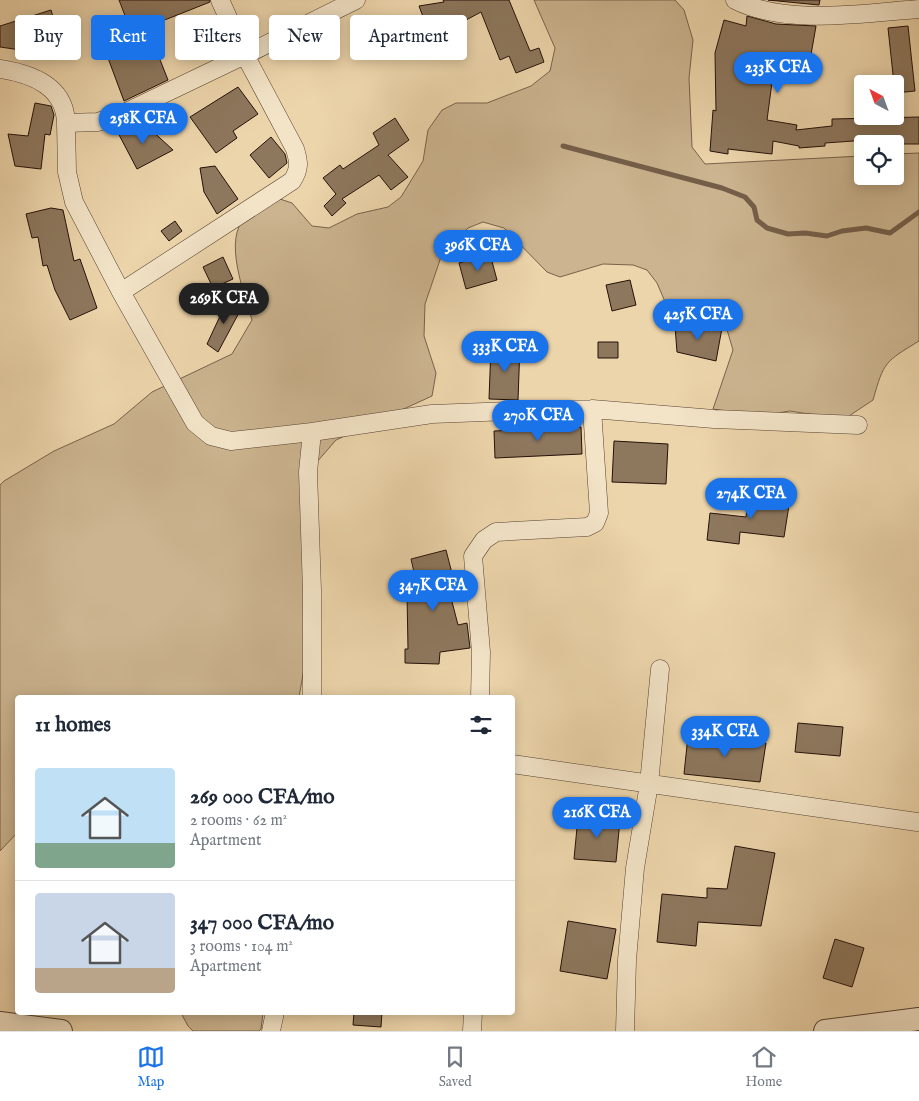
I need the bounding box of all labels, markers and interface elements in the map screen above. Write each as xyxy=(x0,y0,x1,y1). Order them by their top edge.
chip: Buy xyxy=(15,15,81,60)
chip: Rent xyxy=(91,15,165,60)
chip: Filters xyxy=(175,15,259,60)
chip: New xyxy=(269,15,340,60)
chip: Apartment xyxy=(350,15,467,60)
pin: 233K CFA xyxy=(726,52,830,94)
text: 233K CFA xyxy=(745,58,811,78)
north arrow xyxy=(854,75,904,125)
map controls xyxy=(854,75,904,185)
pin: 258K CFA xyxy=(91,102,195,145)
text: 258K CFA xyxy=(110,109,176,129)
button: locate xyxy=(854,135,904,185)
pin: 396K CFA xyxy=(426,230,530,272)
text: 396K CFA xyxy=(445,236,511,256)
pin: 269K CFA xyxy=(172,282,276,325)
text: 269K CFA xyxy=(190,289,258,309)
pin: 425K CFA xyxy=(646,298,750,341)
text: 425K CFA xyxy=(664,305,732,325)
pin: 333K CFA xyxy=(453,330,557,373)
text: 333K CFA xyxy=(473,337,537,357)
pin: 270K CFA xyxy=(486,400,590,442)
text: 270K CFA xyxy=(503,406,573,426)
pin: 274K CFA xyxy=(699,478,803,520)
text: 274K CFA xyxy=(716,484,786,504)
pin: 347K CFA xyxy=(381,570,485,612)
text: 347K CFA xyxy=(399,576,467,596)
icon: filters xyxy=(467,711,495,739)
text: 11 homes xyxy=(35,712,111,739)
pin: 334K CFA xyxy=(673,716,777,758)
text: 334K CFA xyxy=(692,722,758,742)
text: 269 000 CFA/mo xyxy=(190,784,335,811)
icon: home xyxy=(75,788,135,848)
pin: 216K CFA xyxy=(545,796,649,839)
text: 216K CFA xyxy=(563,803,631,823)
text: 2 rooms · 62 m² xyxy=(190,811,287,831)
text: Apartment xyxy=(190,831,261,851)
text: 347 000 CFA/mo xyxy=(190,910,334,937)
icon: home xyxy=(75,913,135,973)
text: 3 rooms · 104 m² xyxy=(190,937,293,957)
text: Apartment xyxy=(190,957,261,977)
tab: Map xyxy=(137,1043,165,1091)
tab: Saved xyxy=(439,1043,472,1091)
tab: Home xyxy=(746,1043,782,1091)

